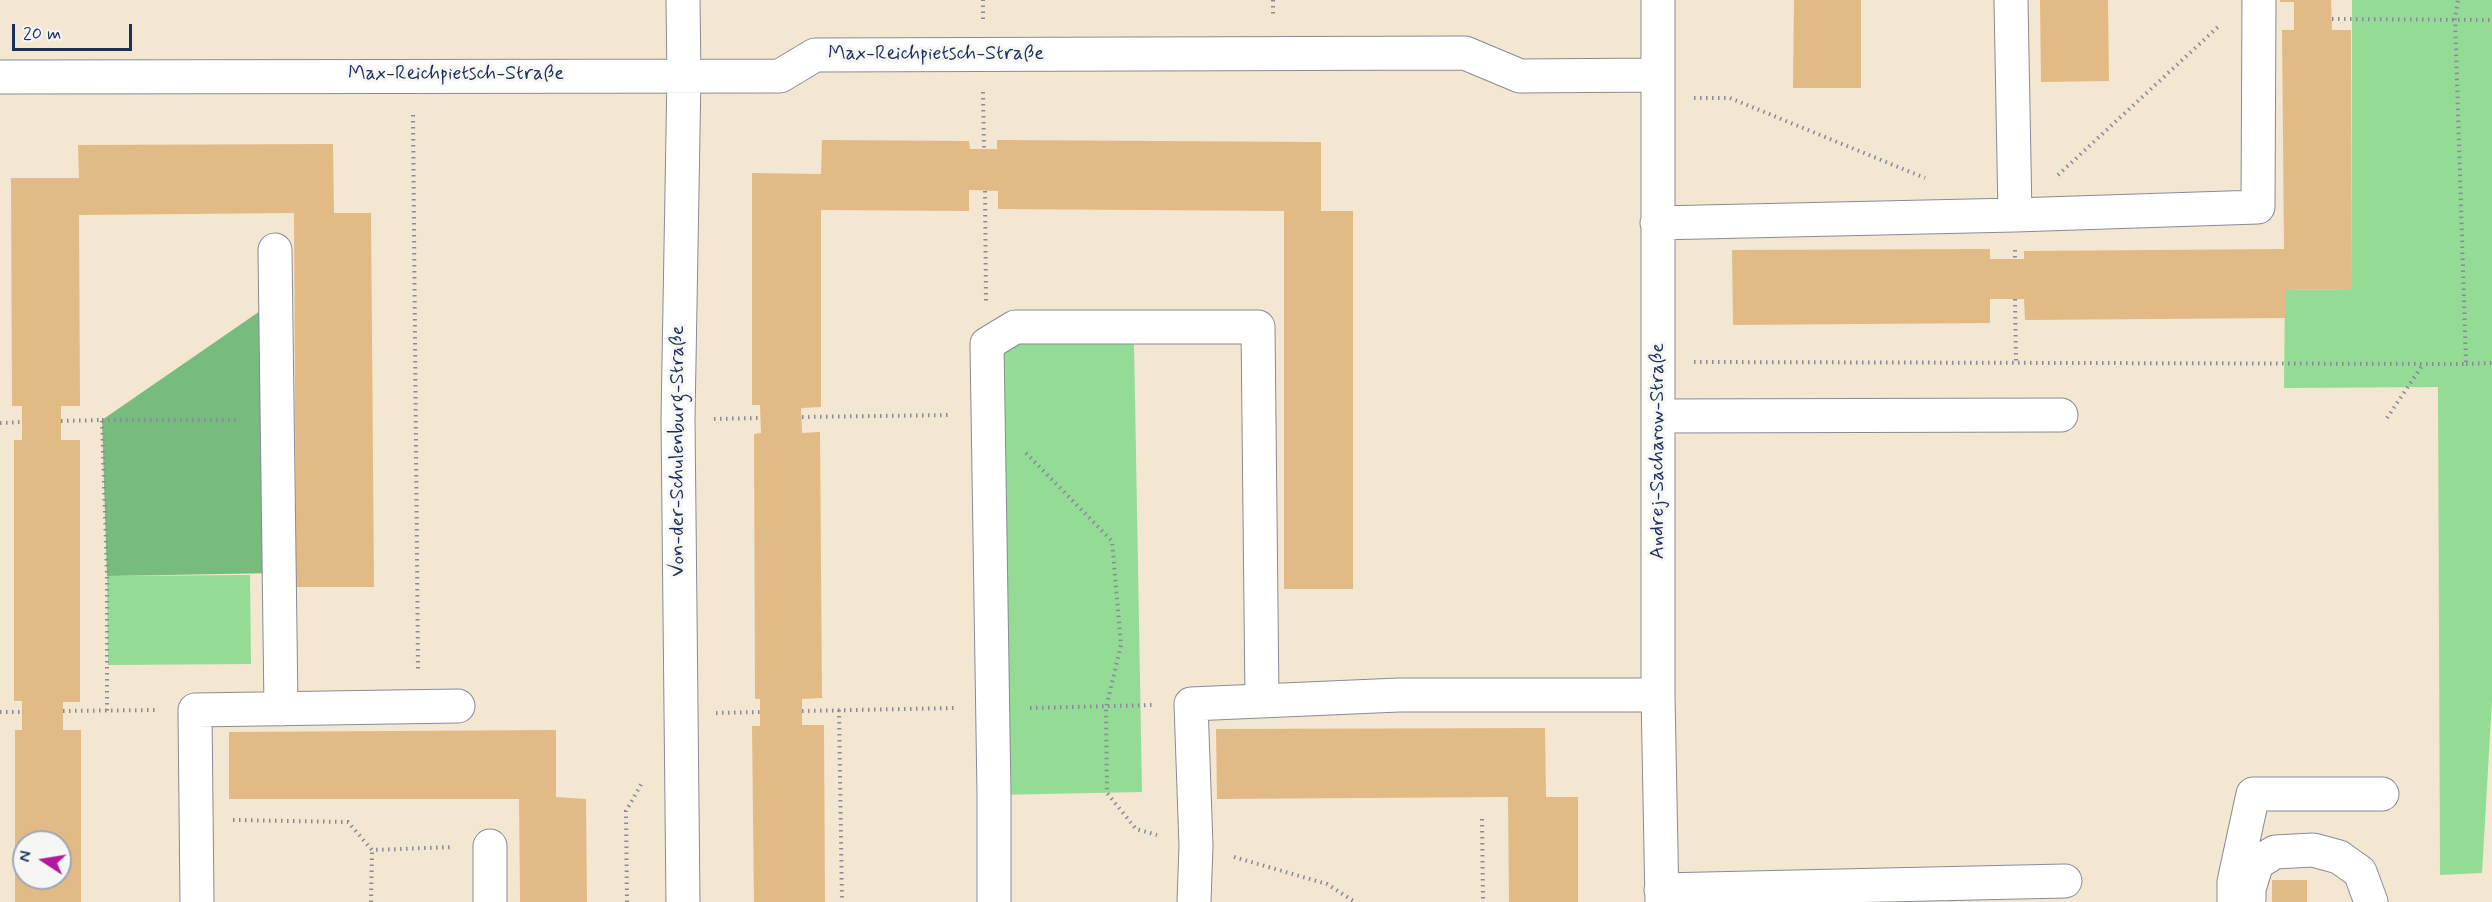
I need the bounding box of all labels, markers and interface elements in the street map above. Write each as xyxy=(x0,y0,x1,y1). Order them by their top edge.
scale bar xyxy=(15,12,135,50)
text: 20 m xyxy=(23,22,61,46)
street label: Max-Reichpietsch-Straße xyxy=(828,43,1044,67)
street label: Max-Reichpietsch-Straße xyxy=(348,63,564,87)
street label: Von-der-Schulenburg-Straße xyxy=(667,325,691,577)
street label: Andrej-Sacharow-Straße xyxy=(1647,343,1671,559)
north arrow xyxy=(12,830,72,890)
text: N xyxy=(14,849,37,864)

